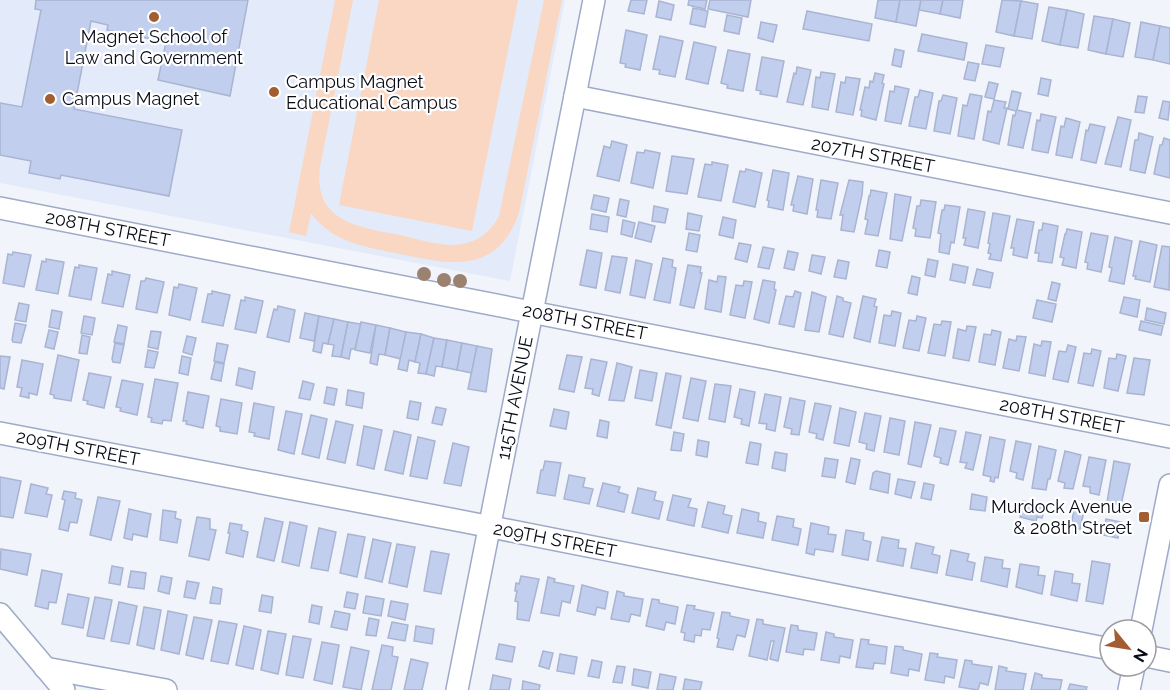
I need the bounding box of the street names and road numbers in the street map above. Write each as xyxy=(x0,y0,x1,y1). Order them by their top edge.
street label: 207TH STREET xyxy=(810,132,936,177)
street label: 208TH STREET xyxy=(44,206,172,251)
street label: 208TH STREET xyxy=(521,299,649,344)
street label: 115TH AVENUE xyxy=(492,334,537,462)
street label: 208TH STREET xyxy=(998,393,1126,438)
street label: 209TH STREET xyxy=(15,425,141,470)
street label: 209TH STREET xyxy=(492,517,618,562)

